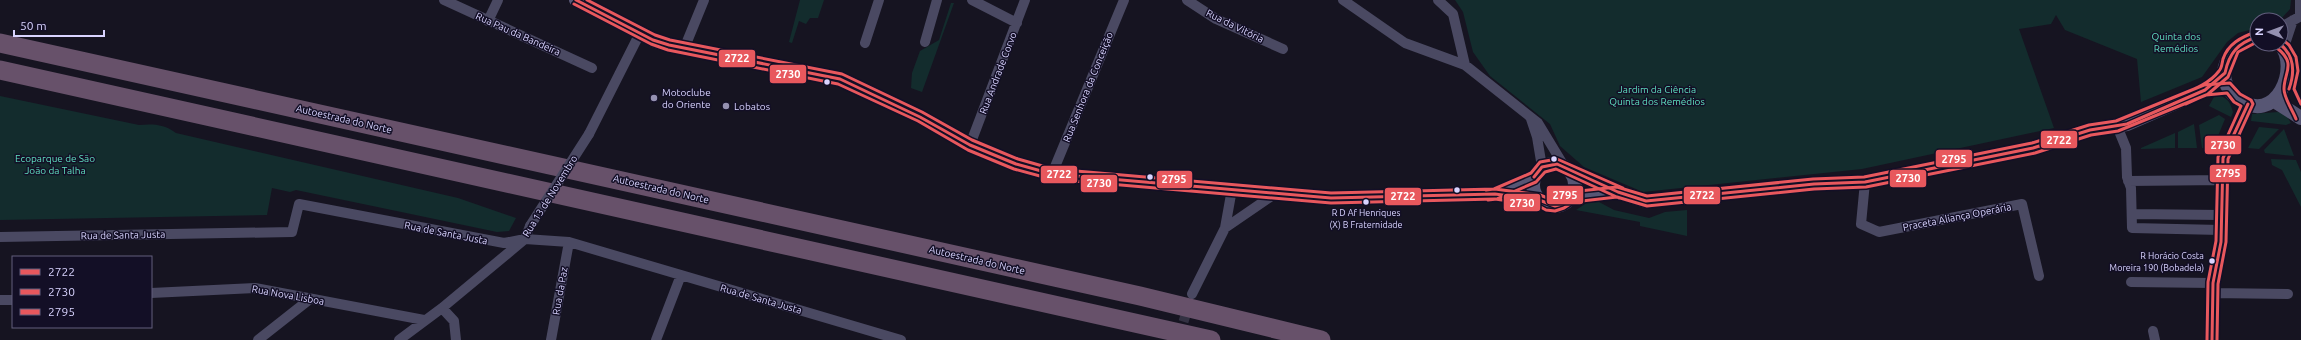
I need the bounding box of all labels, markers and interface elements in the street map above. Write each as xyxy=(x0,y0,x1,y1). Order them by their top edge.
street label: Rua da Vitória xyxy=(1204,7,1266,45)
street label: Rua Pau da Bandeira xyxy=(474,10,562,58)
scale bar xyxy=(14,12,104,38)
north arrow xyxy=(2249,12,2289,52)
text: 50 m xyxy=(20,19,47,32)
text: N xyxy=(2253,28,2265,36)
street label: Rua Andrade Corvo xyxy=(977,30,1019,115)
street label: Rua Senhora da Conceição xyxy=(1061,30,1115,144)
park label: Quinta dos Remédios xyxy=(2152,31,2201,54)
line badge: 2722 xyxy=(718,49,756,68)
text: 2722 xyxy=(725,52,749,64)
line badge: 2730 xyxy=(769,64,807,84)
text: 2730 xyxy=(776,68,800,80)
unlabelled marker xyxy=(822,77,832,87)
park label: Jardim da Ciência Quinta dos Remédios xyxy=(1609,84,1705,107)
place label: Motoclube do Oriente xyxy=(662,87,711,110)
marker: Motoclube do Oriente xyxy=(649,93,659,103)
marker: Lobatos xyxy=(721,101,731,111)
place label: Lobatos xyxy=(734,101,770,112)
street label: Autoestrada do Norte xyxy=(295,103,393,135)
line badge: 2722 xyxy=(2040,130,2078,149)
text: 2722 xyxy=(2047,134,2071,146)
line badge: 2730 xyxy=(2204,135,2242,155)
text: 2730 xyxy=(2211,139,2235,151)
line badge: 2795 xyxy=(1935,149,1973,168)
park label: Ecoparque de São João da Talha xyxy=(15,153,95,176)
street label: Rua 13 de Novembro xyxy=(520,153,580,239)
text: 2795 xyxy=(1942,153,1966,165)
unlabelled marker xyxy=(1549,154,1559,164)
line badge: 2795 xyxy=(2209,164,2247,183)
line badge: 2722 xyxy=(1040,165,1078,184)
text: 2795 xyxy=(2216,167,2240,179)
text: 2722 xyxy=(1047,168,1071,180)
line badge: 2730 xyxy=(1889,169,1927,188)
line badge: 2795 xyxy=(1156,170,1193,189)
unlabelled marker xyxy=(1145,172,1155,182)
text: 2730 xyxy=(1896,172,1920,184)
street label: Autoestrada do Norte xyxy=(612,173,710,205)
text: 2795 xyxy=(1162,173,1186,185)
line badge: 2730 xyxy=(1080,174,1118,193)
text: 2730 xyxy=(1087,177,1111,189)
unlabelled marker xyxy=(1452,185,1462,195)
line badge: 2795 xyxy=(1546,185,1584,205)
line badge: 2722 xyxy=(1683,186,1721,205)
line badge: 2722 xyxy=(1384,187,1422,206)
text: 2795 xyxy=(1553,189,1577,201)
text: 2722 xyxy=(1690,189,1714,201)
text: 2722 xyxy=(1391,190,1415,202)
line badge: 2730 xyxy=(1503,193,1541,212)
marker: R D Af Henriques (X) B Fraternidade xyxy=(1361,197,1371,207)
text: 2730 xyxy=(1510,197,1534,209)
street label: Praceta Aliança Operária xyxy=(1902,201,2012,233)
place label: R D Af Henriques (X) B Fraternidade xyxy=(1329,208,1403,230)
street label: Rua de Santa Justa xyxy=(403,220,489,246)
street label: Rua de Santa Justa xyxy=(81,229,165,241)
street label: Autoestrada do Norte xyxy=(928,244,1026,276)
place label: R Horácio Costa Moreira 190 (Bobadela) xyxy=(2109,251,2204,273)
legend xyxy=(12,256,152,328)
marker: R Horácio Costa Moreira 190 (Bobadela) xyxy=(2207,256,2217,266)
text: 2722 xyxy=(48,265,75,278)
street label: Rua da Paz xyxy=(550,266,570,316)
street label: Rua de Santa Justa xyxy=(719,282,803,316)
street label: Rua Nova Lisboa xyxy=(251,283,325,307)
text: 2730 xyxy=(48,285,75,298)
text: 2795 xyxy=(48,305,75,318)

